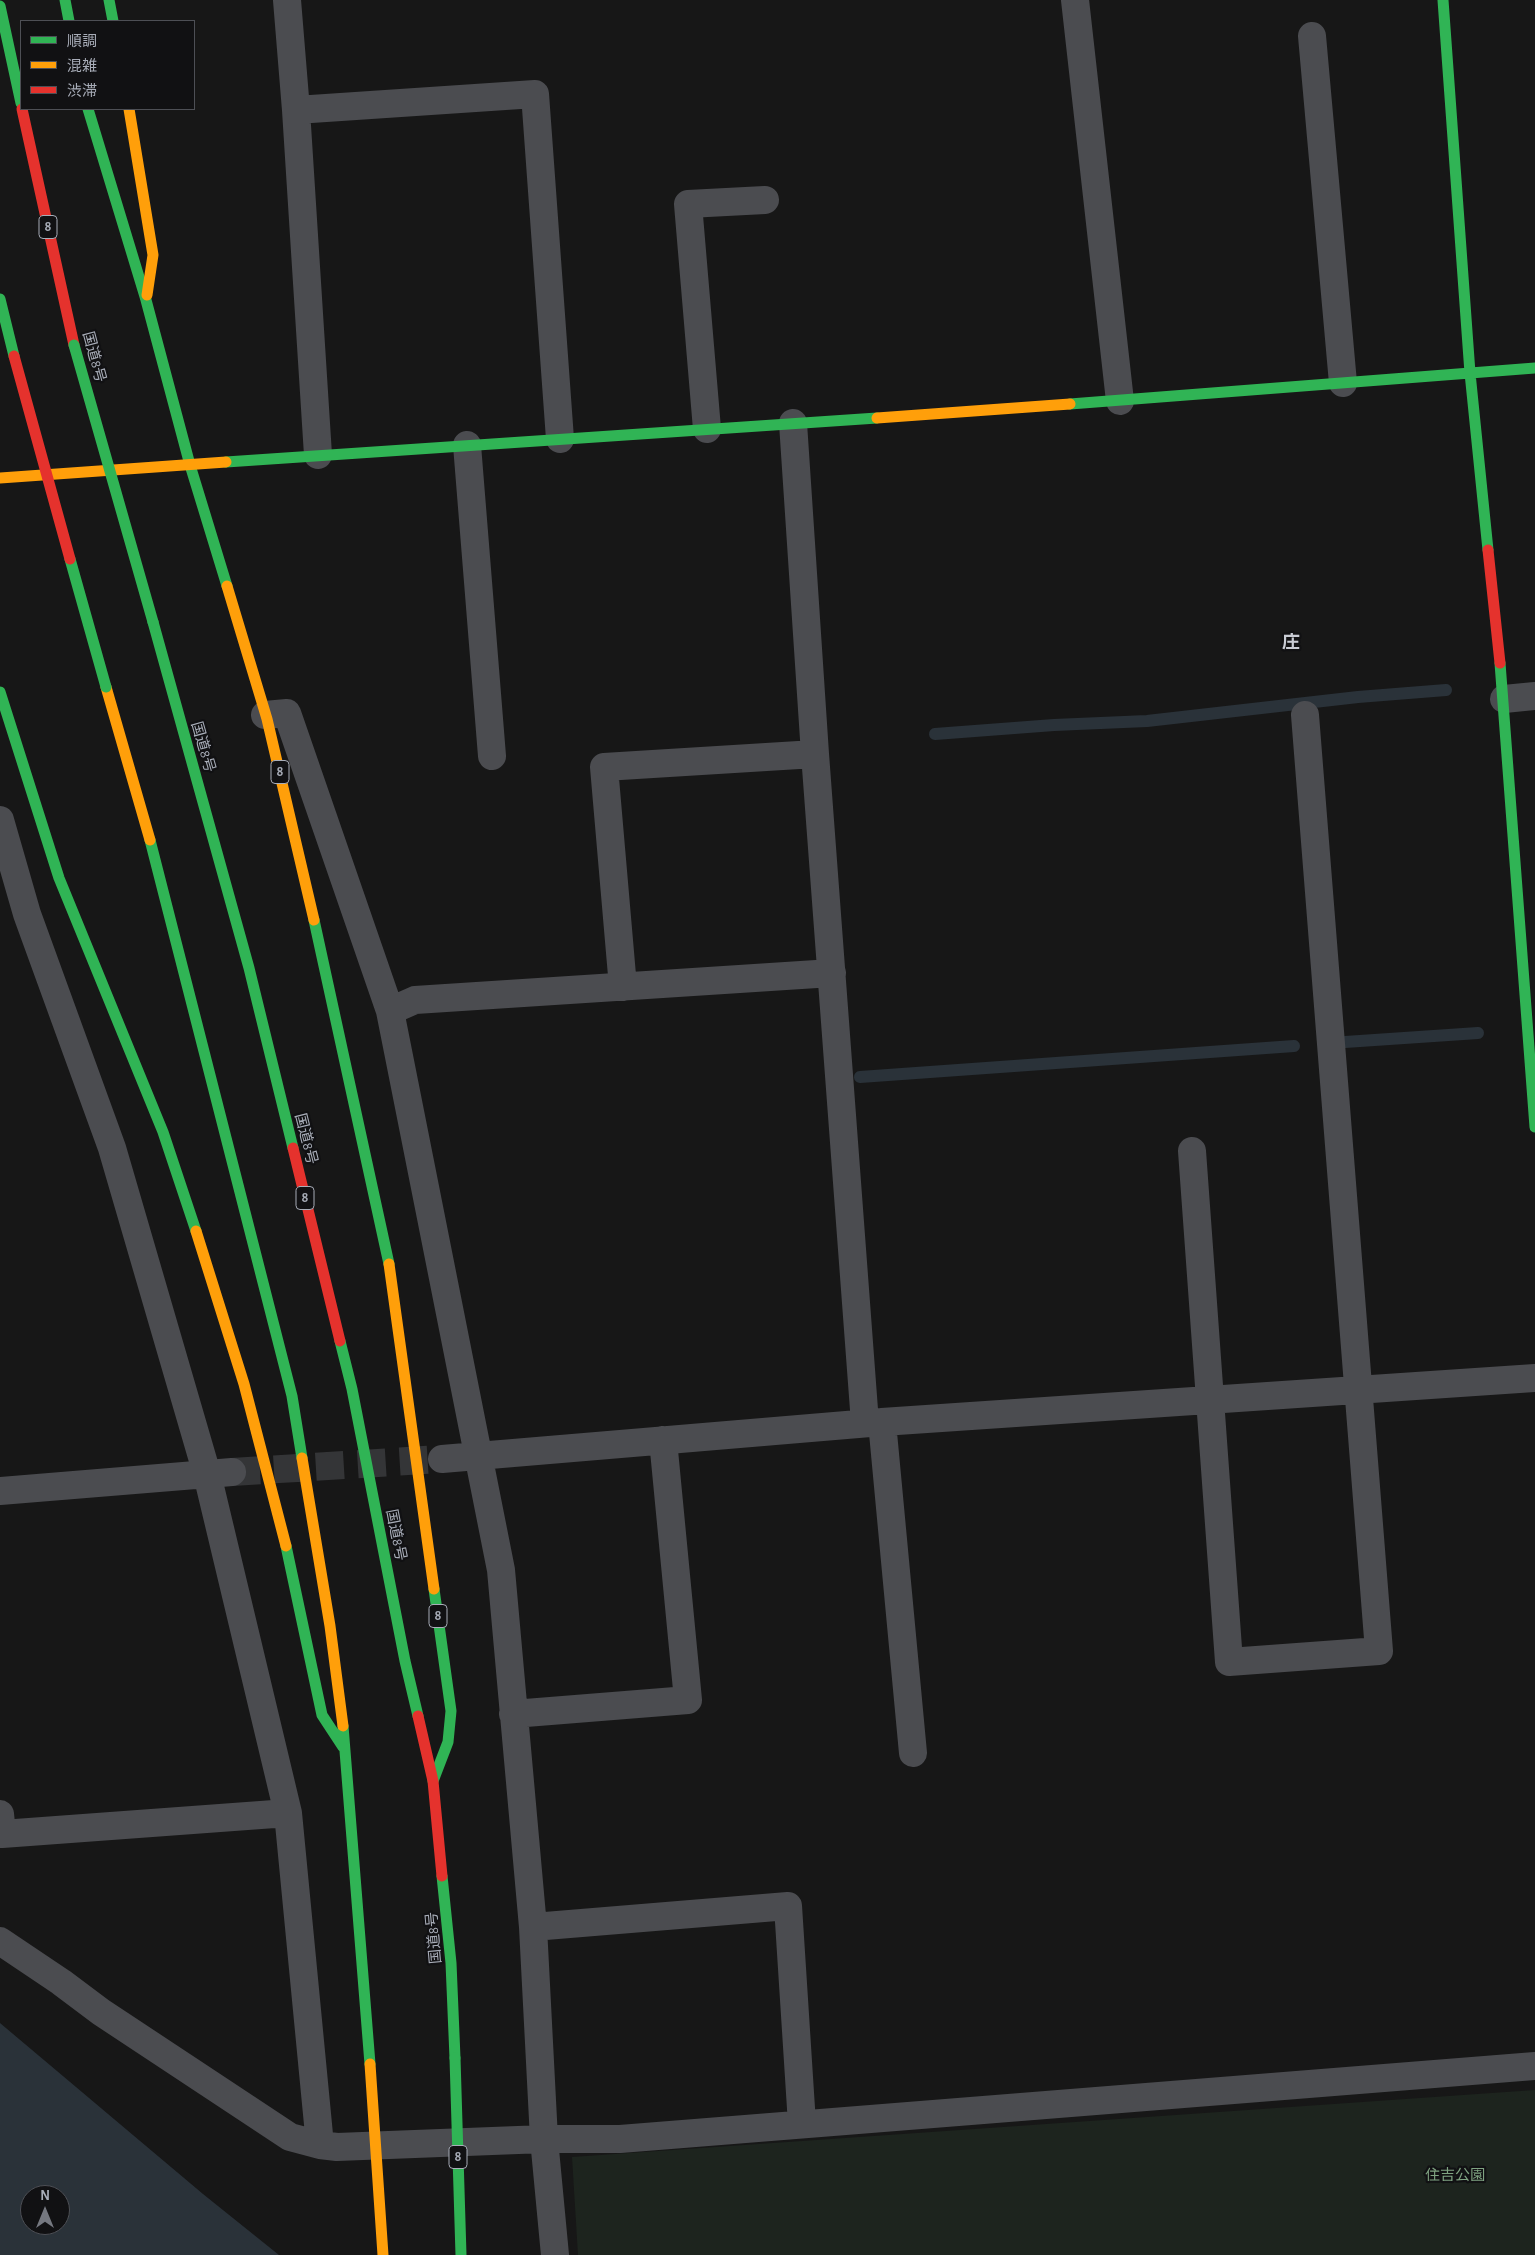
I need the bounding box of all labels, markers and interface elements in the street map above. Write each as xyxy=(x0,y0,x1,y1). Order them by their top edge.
legend xyxy=(20,20,195,110)
text: 順調 xyxy=(67,34,97,49)
text: 混雑 xyxy=(67,59,97,74)
text: 渋滞 xyxy=(67,84,97,99)
road number: 8 xyxy=(39,216,57,238)
street label: 国道8号 xyxy=(79,330,109,384)
district label: 庄 xyxy=(1282,632,1300,654)
street label: 国道8号 xyxy=(187,719,219,775)
road number: 8 xyxy=(271,760,289,784)
street label: 国道8号 xyxy=(291,1112,321,1166)
road number: 8 xyxy=(296,1186,314,1210)
street label: 国道8号 xyxy=(382,1508,410,1562)
road number: 8 xyxy=(429,1604,447,1628)
street label: 国道8号 xyxy=(423,1911,445,1965)
road number: 8 xyxy=(449,2146,467,2168)
park label: 住吉公園 xyxy=(1425,2166,1485,2184)
north arrow xyxy=(20,2185,70,2235)
text: N xyxy=(40,2189,50,2203)

